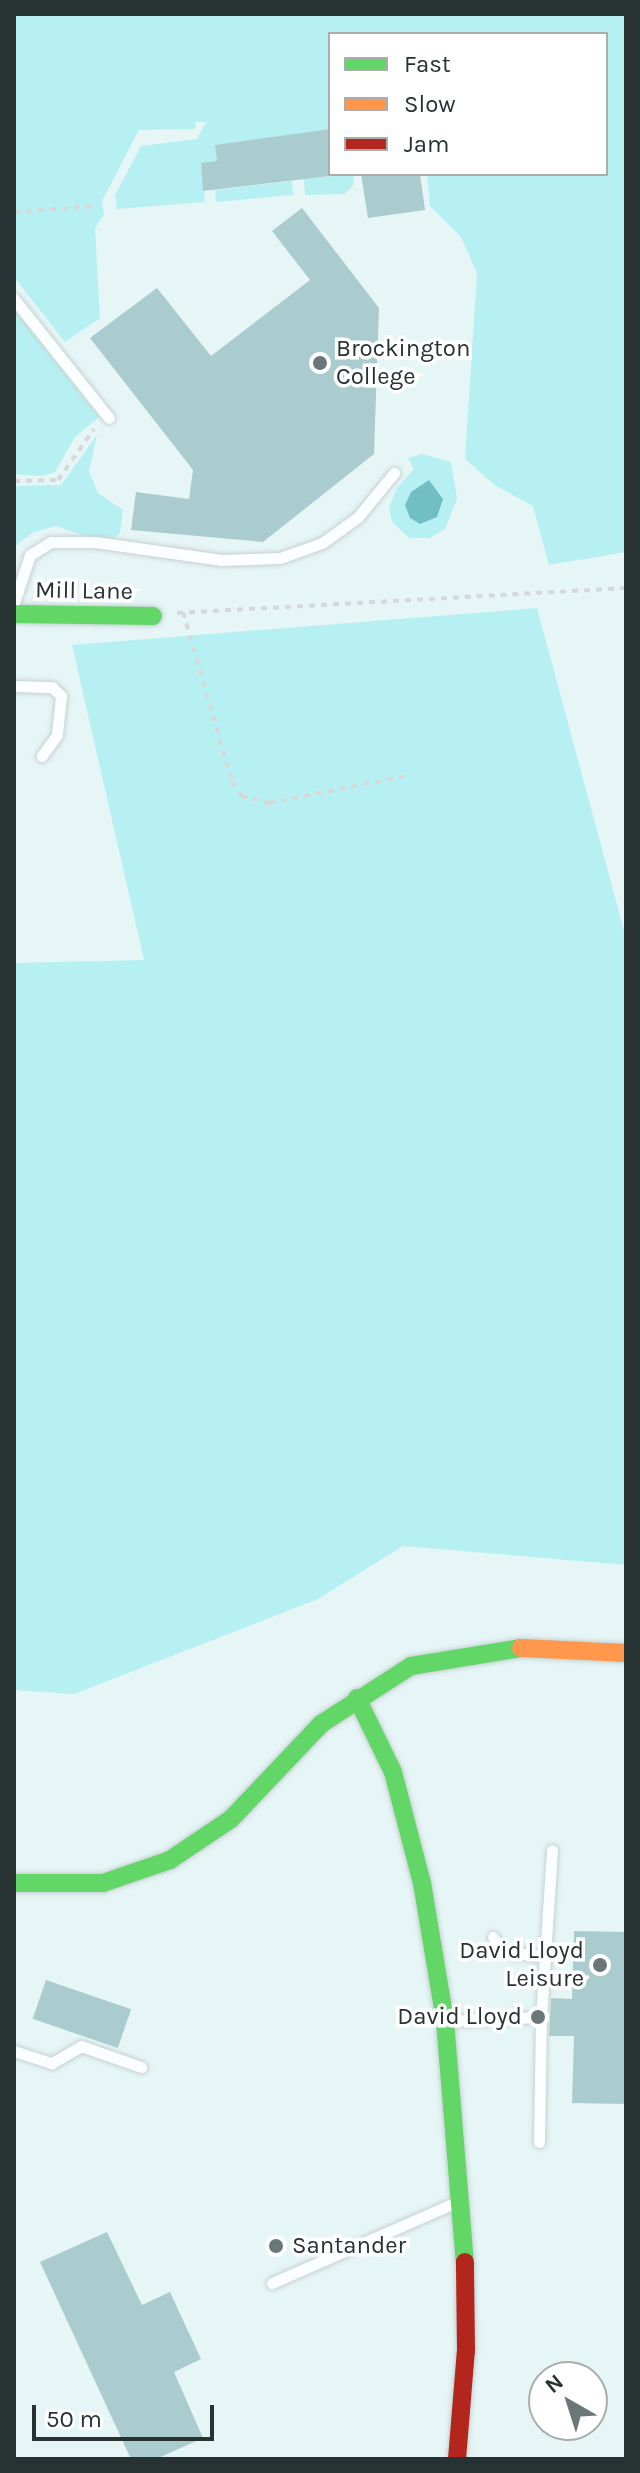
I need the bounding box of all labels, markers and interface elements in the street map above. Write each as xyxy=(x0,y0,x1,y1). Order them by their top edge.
legend xyxy=(328,32,608,176)
text: Fast xyxy=(404,50,451,78)
text: Slow xyxy=(404,90,456,118)
text: Jam xyxy=(404,130,449,158)
place label: Brockington College xyxy=(336,335,470,391)
marker: Brockington College xyxy=(311,354,329,372)
street label: Mill Lane xyxy=(35,576,133,606)
place label: David Lloyd Leisure xyxy=(459,1937,584,1993)
marker: David Lloyd Leisure xyxy=(591,1956,609,1974)
place label: David Lloyd xyxy=(397,2003,522,2031)
marker: David Lloyd xyxy=(529,2008,547,2026)
place label: Santander xyxy=(292,2232,406,2260)
marker: Santander xyxy=(267,2237,285,2255)
north arrow xyxy=(528,2361,608,2441)
text: N xyxy=(540,2369,568,2399)
scale bar xyxy=(36,2389,218,2439)
text: 50 m xyxy=(46,2405,102,2433)

